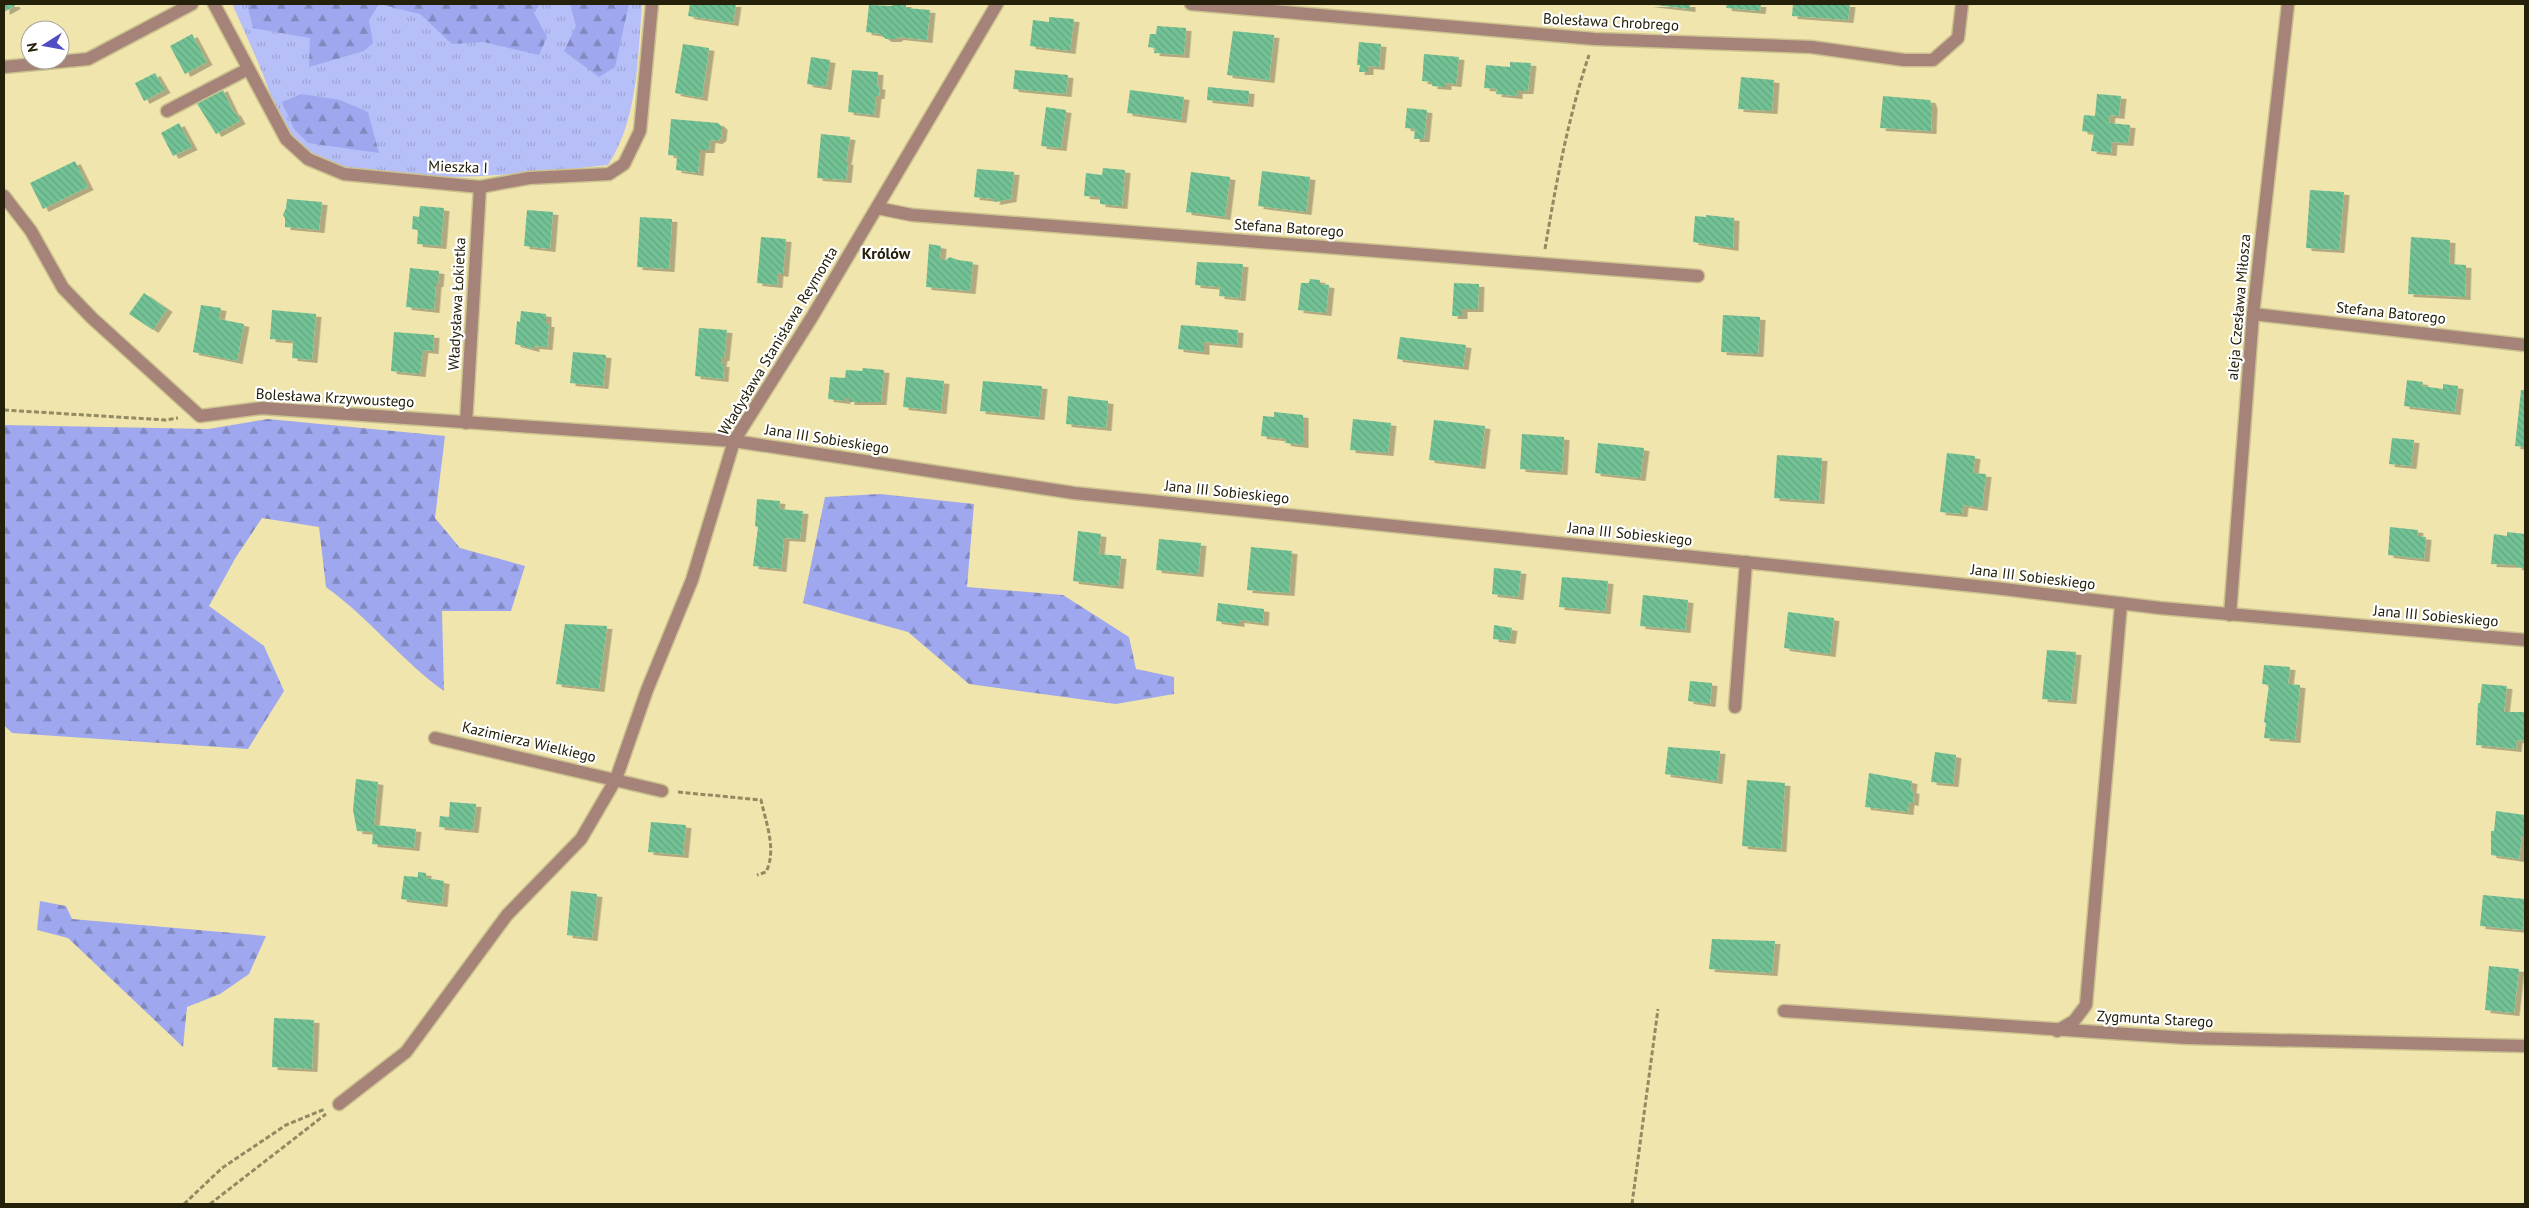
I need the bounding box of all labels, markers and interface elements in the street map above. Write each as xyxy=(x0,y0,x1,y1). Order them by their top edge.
street label: Bolesława Chrobrego xyxy=(1543,8,1679,35)
north arrow xyxy=(20,20,70,70)
text: N xyxy=(23,41,42,54)
street label: Mieszka I xyxy=(428,156,488,177)
street label: Stefana Batorego xyxy=(1233,214,1345,241)
street label: aleja Czesława Miłosza xyxy=(2223,233,2254,381)
street label: Władysława Łokietka xyxy=(444,237,469,371)
street label: Władysława Stanisława Reymonta xyxy=(714,243,842,438)
district label: Królów xyxy=(862,243,911,263)
street label: Stefana Batorego xyxy=(2335,297,2447,328)
street label: Bolesława Krzywoustego xyxy=(255,384,415,411)
street label: Jana III Sobieskiego xyxy=(763,419,890,458)
street label: Jana III Sobieskiego xyxy=(1163,475,1290,508)
street label: Jana III Sobieskiego xyxy=(1566,517,1693,550)
street label: Jana III Sobieskiego xyxy=(1969,559,2096,594)
street label: Jana III Sobieskiego xyxy=(2372,600,2499,630)
street label: Kazimierza Wielkiego xyxy=(460,717,598,766)
street label: Zygmunta Starego xyxy=(2096,1006,2214,1031)

